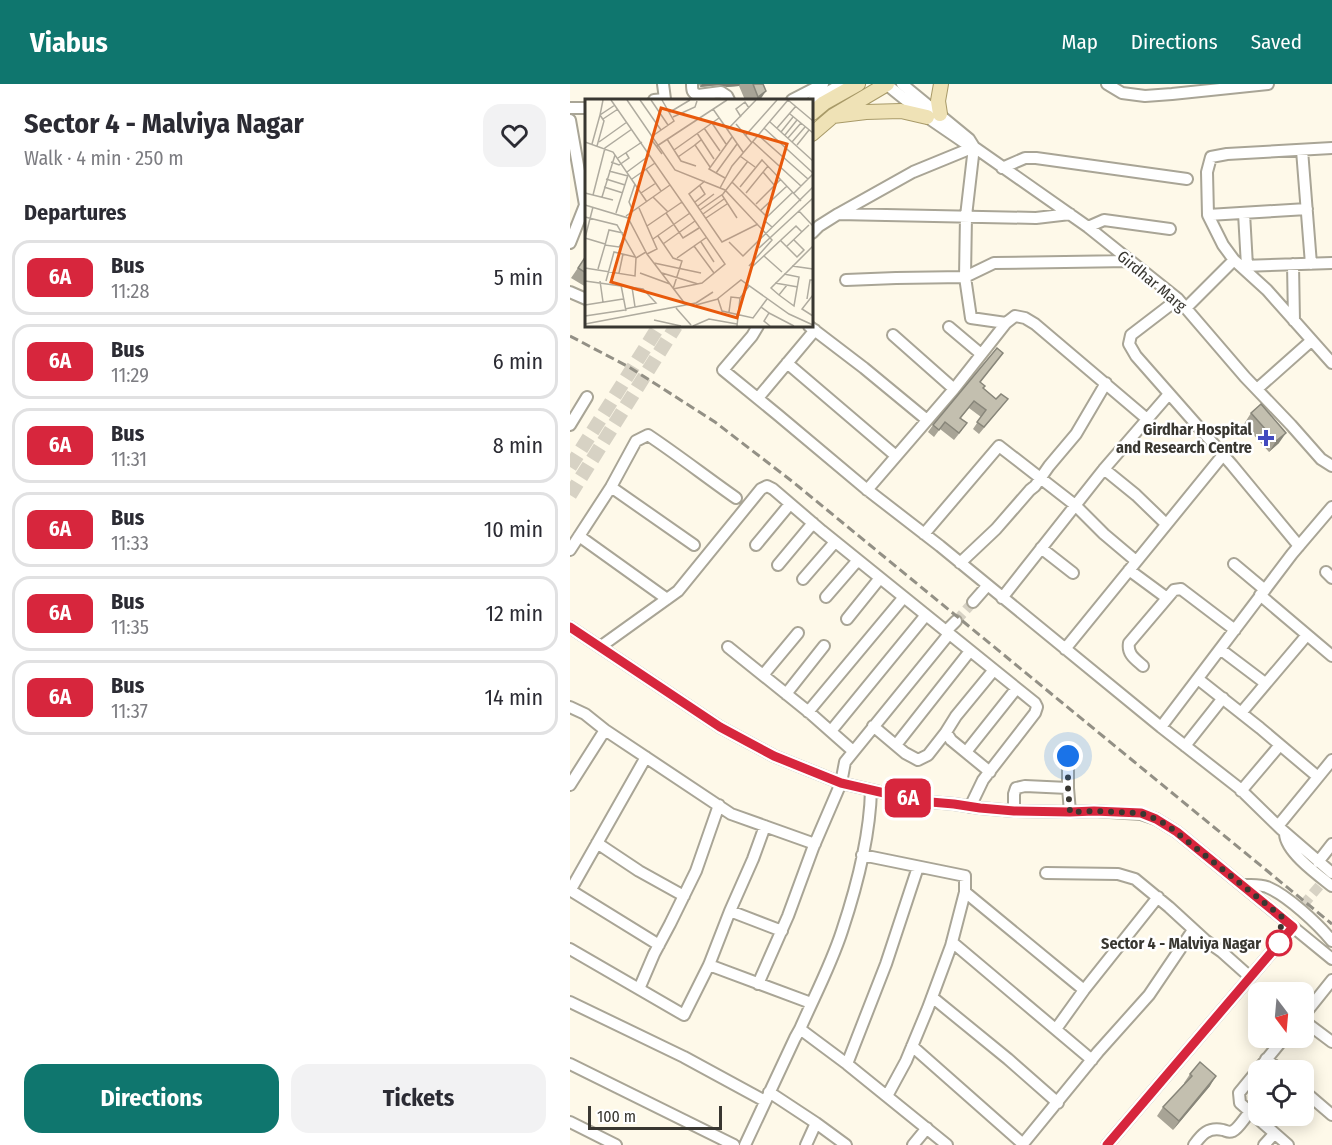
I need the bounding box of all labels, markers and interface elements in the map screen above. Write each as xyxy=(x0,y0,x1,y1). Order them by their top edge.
text: Viabus xyxy=(30,26,108,59)
text: Map xyxy=(1061,29,1098,55)
text: Directions xyxy=(1131,29,1218,55)
text: Saved xyxy=(1251,29,1302,55)
inset map xyxy=(585,99,813,327)
button: heart xyxy=(483,104,546,167)
text: Sector 4 - Malviya Nagar xyxy=(24,107,304,140)
text: Walk · 4 min · 250 m xyxy=(24,146,184,170)
text: Departures xyxy=(24,199,126,226)
street label: Girdhar Marg xyxy=(1113,247,1191,316)
text: Bus xyxy=(111,252,144,279)
text: 6A xyxy=(49,264,71,290)
text: 5 min xyxy=(494,264,543,291)
text: 11:28 xyxy=(111,279,149,303)
text: Bus xyxy=(111,336,144,363)
text: 6A xyxy=(49,348,71,374)
text: 6 min xyxy=(493,348,543,375)
text: 11:29 xyxy=(111,363,149,387)
text: Bus xyxy=(111,420,144,447)
place label: Girdhar Hospital and Research Centre xyxy=(1116,420,1253,457)
marker: Girdhar Hospital and Research Centre xyxy=(1257,429,1275,447)
text: 6A xyxy=(49,432,71,458)
text: 8 min xyxy=(493,432,543,459)
text: 11:31 xyxy=(111,447,147,471)
text: Bus xyxy=(111,504,144,531)
text: 6A xyxy=(49,516,71,542)
text: 10 min xyxy=(484,516,543,543)
text: 11:33 xyxy=(111,531,149,555)
text: Bus xyxy=(111,588,144,615)
text: 6A xyxy=(49,600,71,626)
text: 12 min xyxy=(485,600,543,627)
text: 11:35 xyxy=(111,615,149,639)
text: Bus xyxy=(111,672,144,699)
text: 6A xyxy=(49,684,71,710)
text: 14 min xyxy=(485,684,543,711)
text: 11:37 xyxy=(111,699,148,723)
your location xyxy=(1053,741,1083,771)
line badge: 6A xyxy=(881,778,935,818)
text: 6A xyxy=(897,785,919,811)
marker: Sector 4 - Malviya Nagar xyxy=(1266,930,1292,956)
place label: Sector 4 - Malviya Nagar xyxy=(1101,934,1261,953)
north arrow xyxy=(1248,982,1314,1048)
map controls xyxy=(1248,982,1314,1126)
button: locate xyxy=(1248,1060,1314,1126)
button: Directions xyxy=(24,1064,279,1133)
button: Tickets xyxy=(291,1064,546,1133)
scale bar xyxy=(588,1103,722,1130)
text: 100 m xyxy=(597,1107,636,1126)

